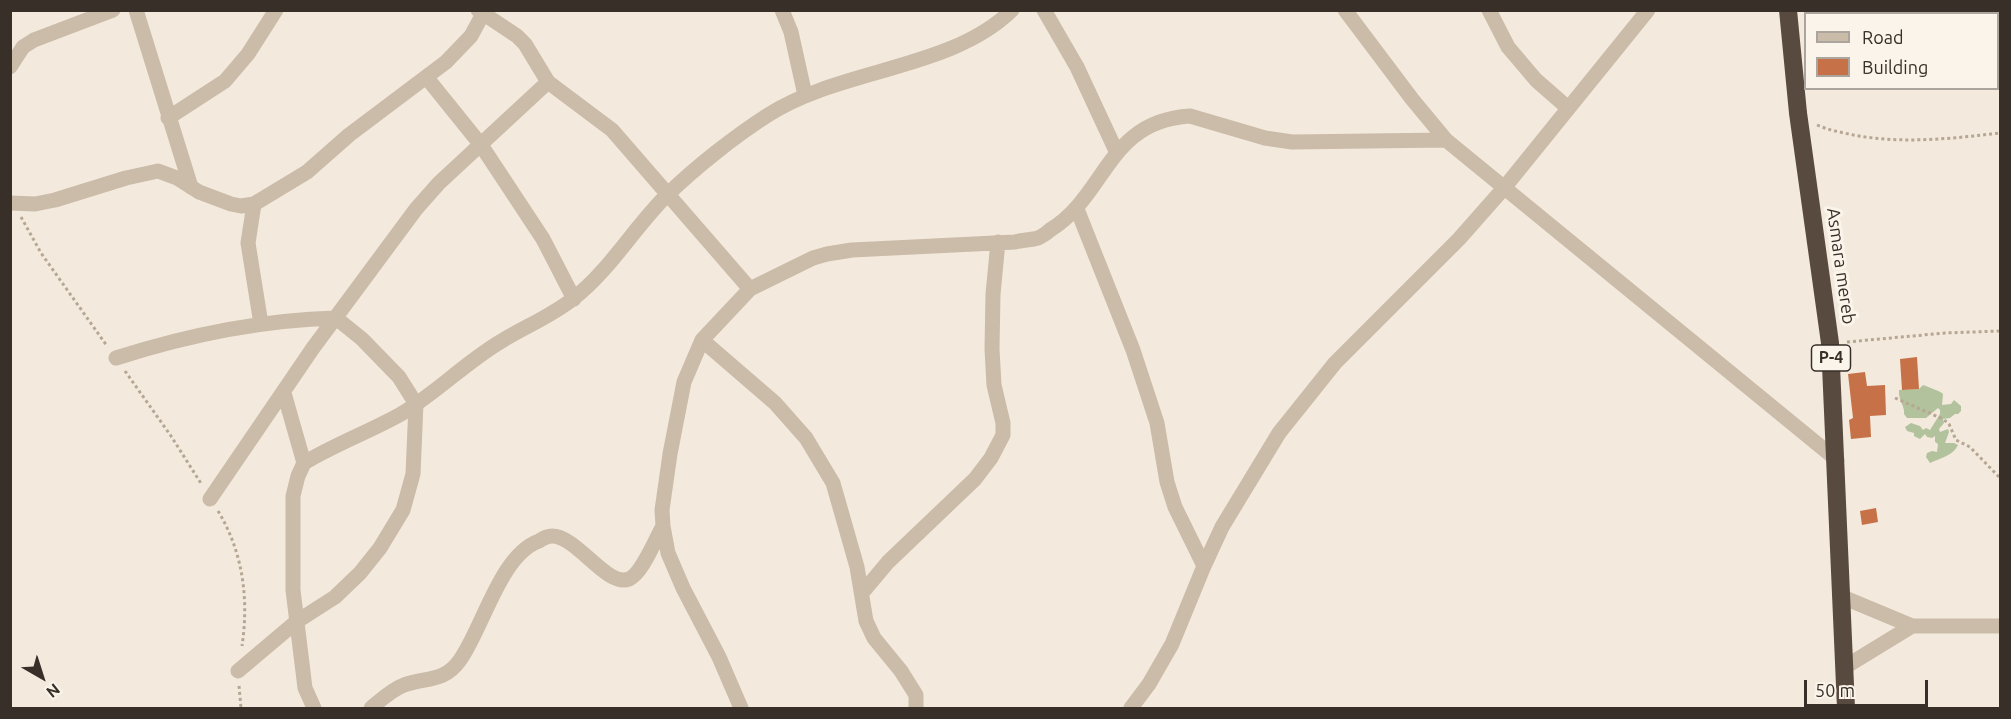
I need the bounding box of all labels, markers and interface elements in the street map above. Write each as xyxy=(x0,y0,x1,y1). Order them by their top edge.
legend xyxy=(1804,12,1999,90)
text: Road xyxy=(1862,27,1904,47)
text: Building xyxy=(1862,57,1928,77)
street label: Asmara mereb xyxy=(1822,206,1860,326)
road number: P-4 xyxy=(1812,345,1850,371)
north arrow xyxy=(12,647,72,707)
scale bar xyxy=(1807,668,1932,706)
text: N xyxy=(43,680,64,702)
text: 50 m xyxy=(1815,680,1855,700)

